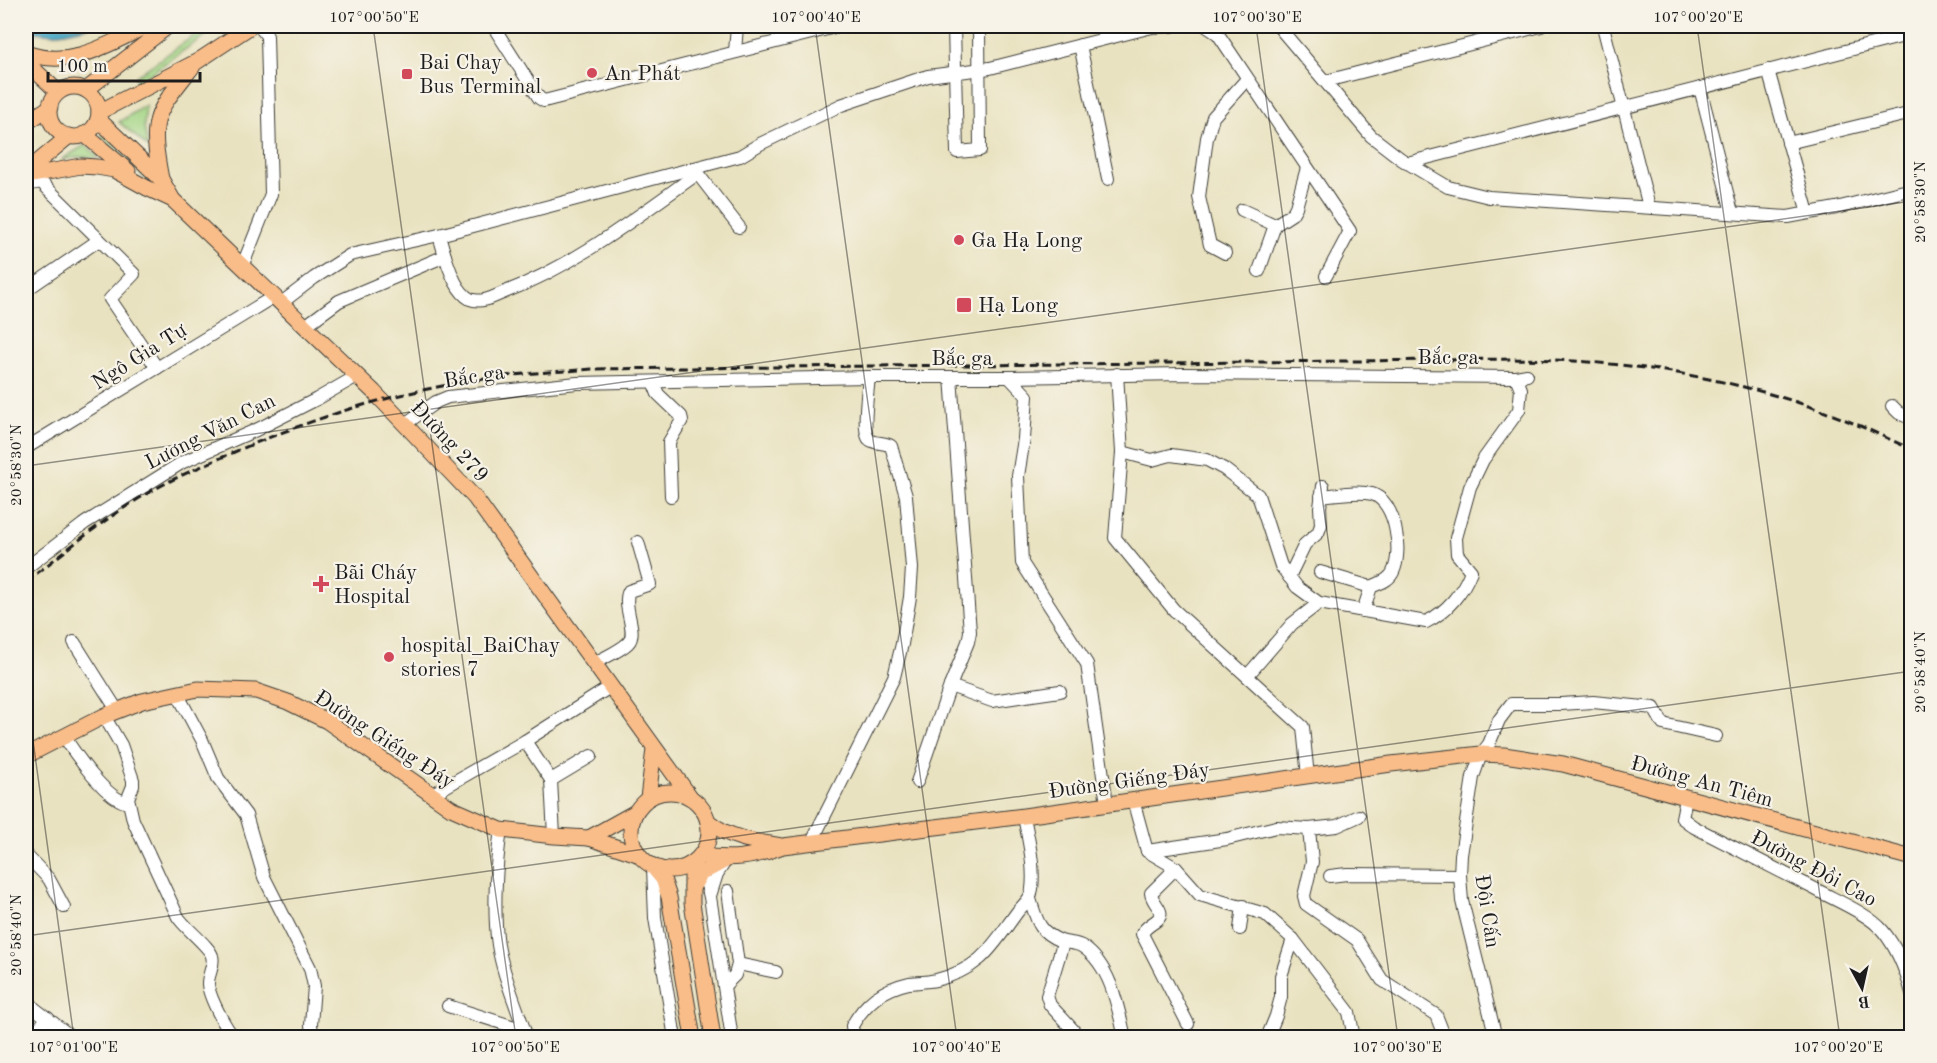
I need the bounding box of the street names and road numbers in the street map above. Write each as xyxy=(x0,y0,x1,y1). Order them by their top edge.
street label: Ngô Gia Tự xyxy=(89,320,191,395)
street label: Bắc ga xyxy=(1417,346,1479,369)
street label: Bắc ga xyxy=(931,347,993,370)
street label: Bắc ga xyxy=(442,360,506,393)
street label: Lương Văn Can xyxy=(142,391,279,474)
street label: Đường 279 xyxy=(406,397,492,487)
street label: Đường Giếng Đáy xyxy=(310,686,459,793)
street label: Đường An Tiêm xyxy=(1628,753,1775,812)
street label: Đường Giếng Đáy xyxy=(1047,759,1211,803)
street label: Đường Đồi Cao xyxy=(1747,826,1881,911)
street label: Đội Cấn xyxy=(1470,873,1504,949)

